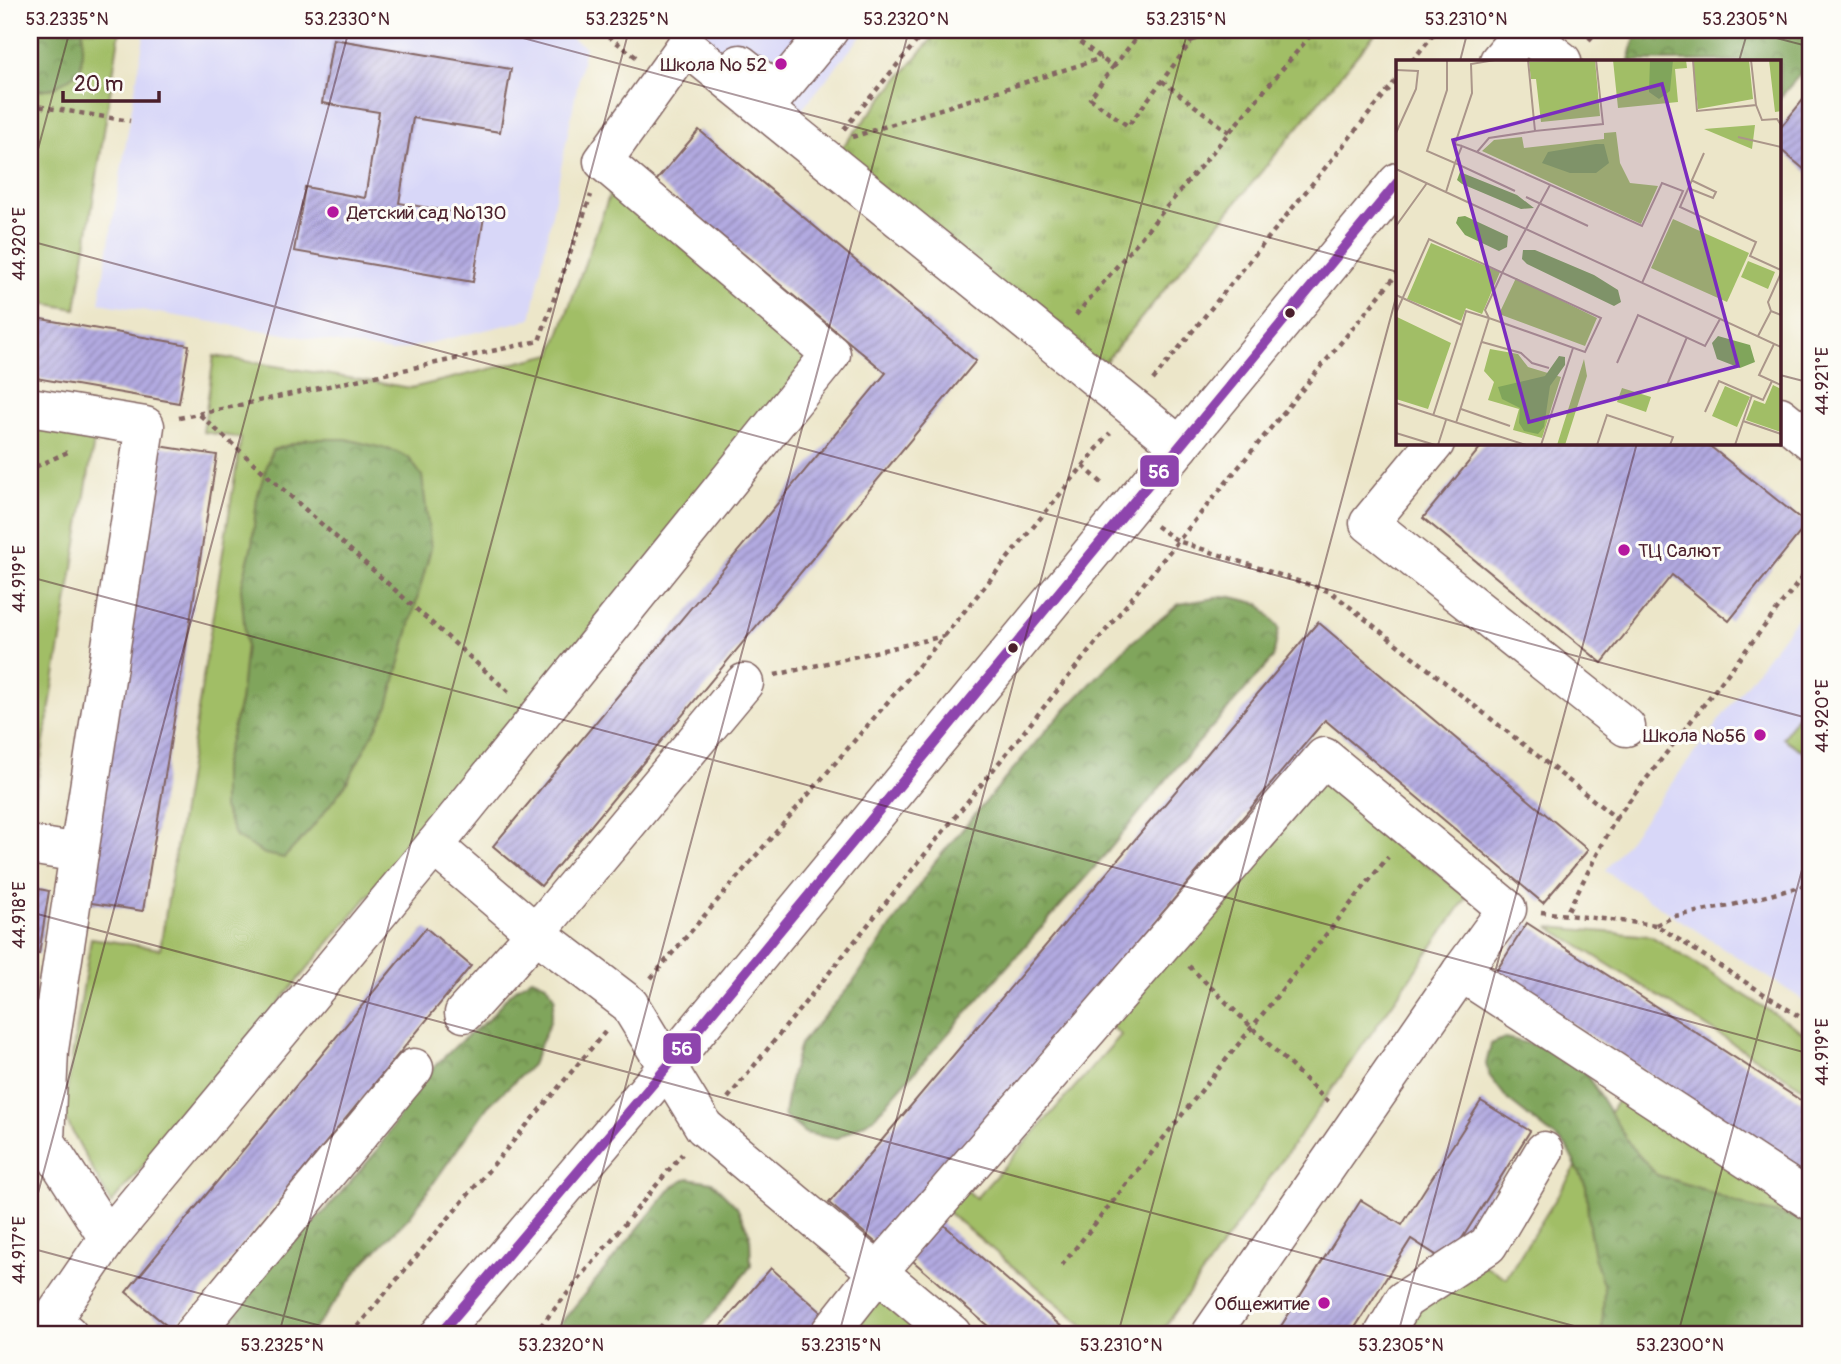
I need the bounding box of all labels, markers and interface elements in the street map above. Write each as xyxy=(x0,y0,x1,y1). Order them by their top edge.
text: 53.2335°N xyxy=(25,8,109,31)
text: 53.2330°N xyxy=(304,8,390,31)
text: 53.2325°N xyxy=(585,8,669,31)
text: 53.2320°N xyxy=(863,8,949,31)
text: 53.2315°N xyxy=(1146,8,1226,31)
text: 53.2310°N xyxy=(1425,8,1507,31)
text: 53.2305°N xyxy=(1702,8,1788,31)
place label: Школа № 52 xyxy=(660,53,767,77)
marker: Школа № 52 xyxy=(773,56,789,72)
scale bar xyxy=(63,60,159,104)
inset map xyxy=(1396,60,1782,444)
text: 20 m xyxy=(74,71,123,98)
place label: Детский сад №130 xyxy=(346,201,507,225)
marker: Детский сад №130 xyxy=(325,204,341,220)
text: 44.920°E xyxy=(8,207,31,281)
unlabelled marker xyxy=(1283,306,1297,320)
text: 44.921°E xyxy=(1811,347,1834,415)
line badge: 56 xyxy=(1139,454,1180,488)
text: 56 xyxy=(1148,460,1170,484)
place label: ТЦ Салют xyxy=(1638,539,1722,563)
marker: ТЦ Салют xyxy=(1616,542,1632,558)
text: 44.919°E xyxy=(8,545,31,613)
unlabelled marker xyxy=(1006,641,1020,655)
text: 44.920°E xyxy=(1811,679,1834,753)
place label: Школа №56 xyxy=(1643,724,1746,748)
marker: Школа №56 xyxy=(1752,727,1768,743)
text: 44.918°E xyxy=(8,881,31,949)
text: 44.919°E xyxy=(1811,1018,1834,1086)
line badge: 56 xyxy=(662,1032,702,1065)
text: 56 xyxy=(671,1037,693,1061)
text: 44.917°E xyxy=(8,1216,31,1284)
place label: Общежитие xyxy=(1214,1292,1311,1316)
marker: Общежитие xyxy=(1316,1295,1332,1311)
text: 53.2325°N xyxy=(240,1334,324,1357)
text: 53.2320°N xyxy=(518,1334,604,1357)
text: 53.2315°N xyxy=(801,1334,881,1357)
text: 53.2310°N xyxy=(1080,1334,1162,1357)
text: 53.2305°N xyxy=(1358,1334,1444,1357)
text: 53.2300°N xyxy=(1636,1334,1724,1357)

